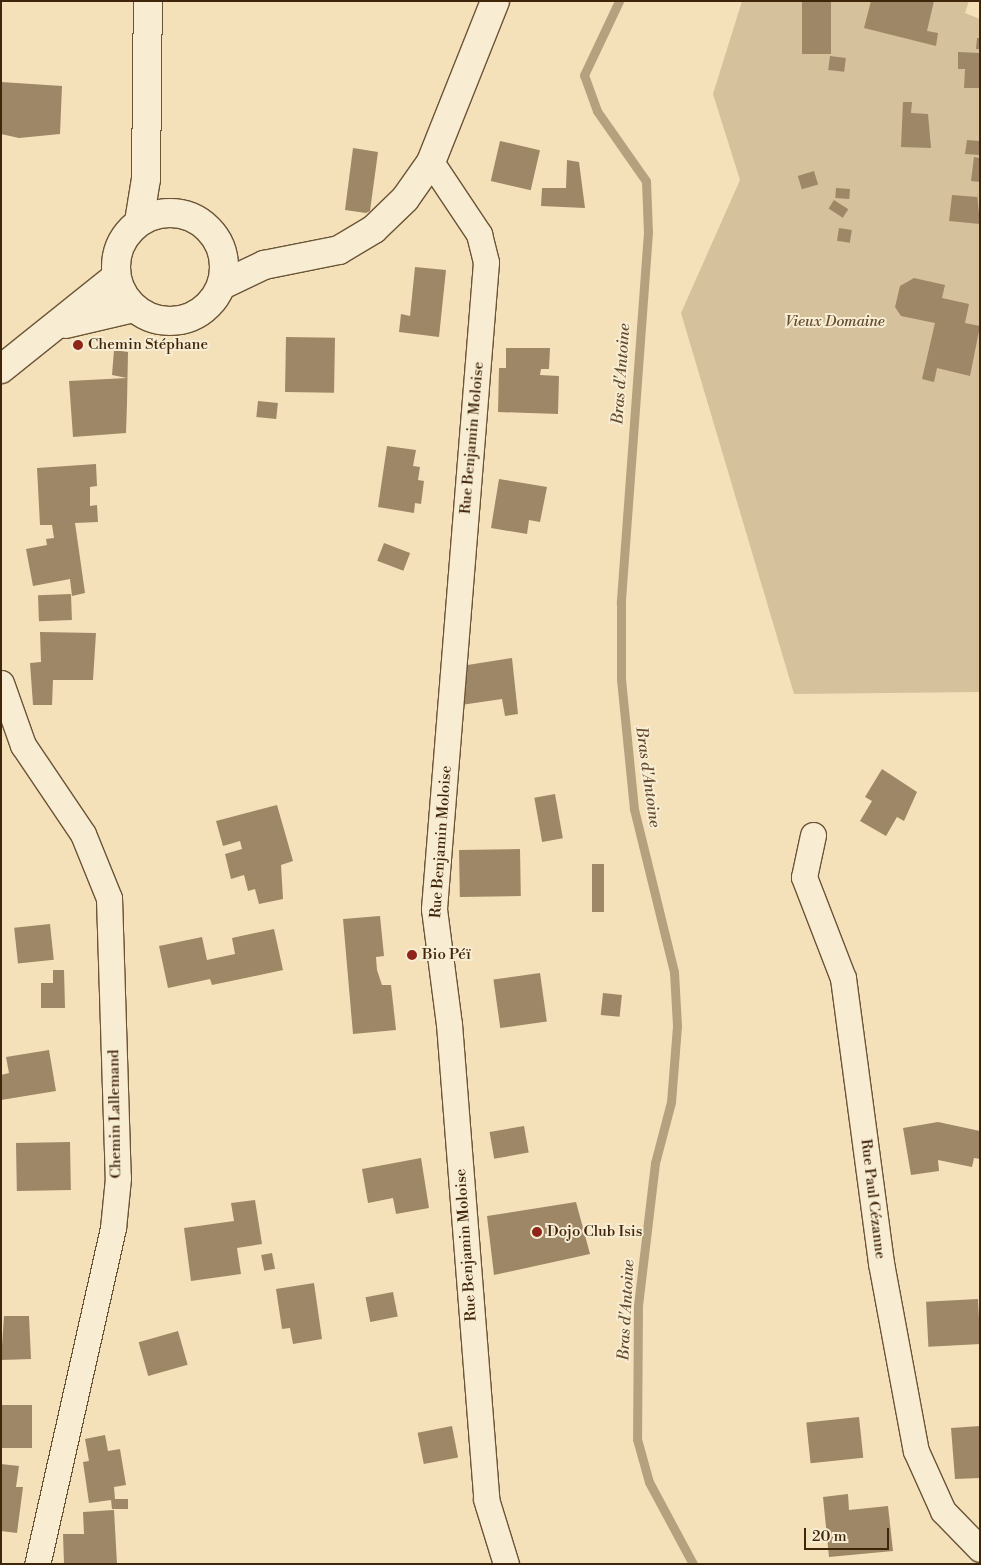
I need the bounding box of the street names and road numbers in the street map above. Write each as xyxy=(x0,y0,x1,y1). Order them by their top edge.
street label: Rue Benjamin Moloise xyxy=(456,361,488,515)
street label: Rue Benjamin Moloise xyxy=(427,765,455,919)
street label: Chemin Lallemand xyxy=(105,1049,125,1179)
street label: Rue Paul Cézanne xyxy=(857,1138,889,1260)
street label: Rue Benjamin Moloise xyxy=(452,1168,480,1322)

